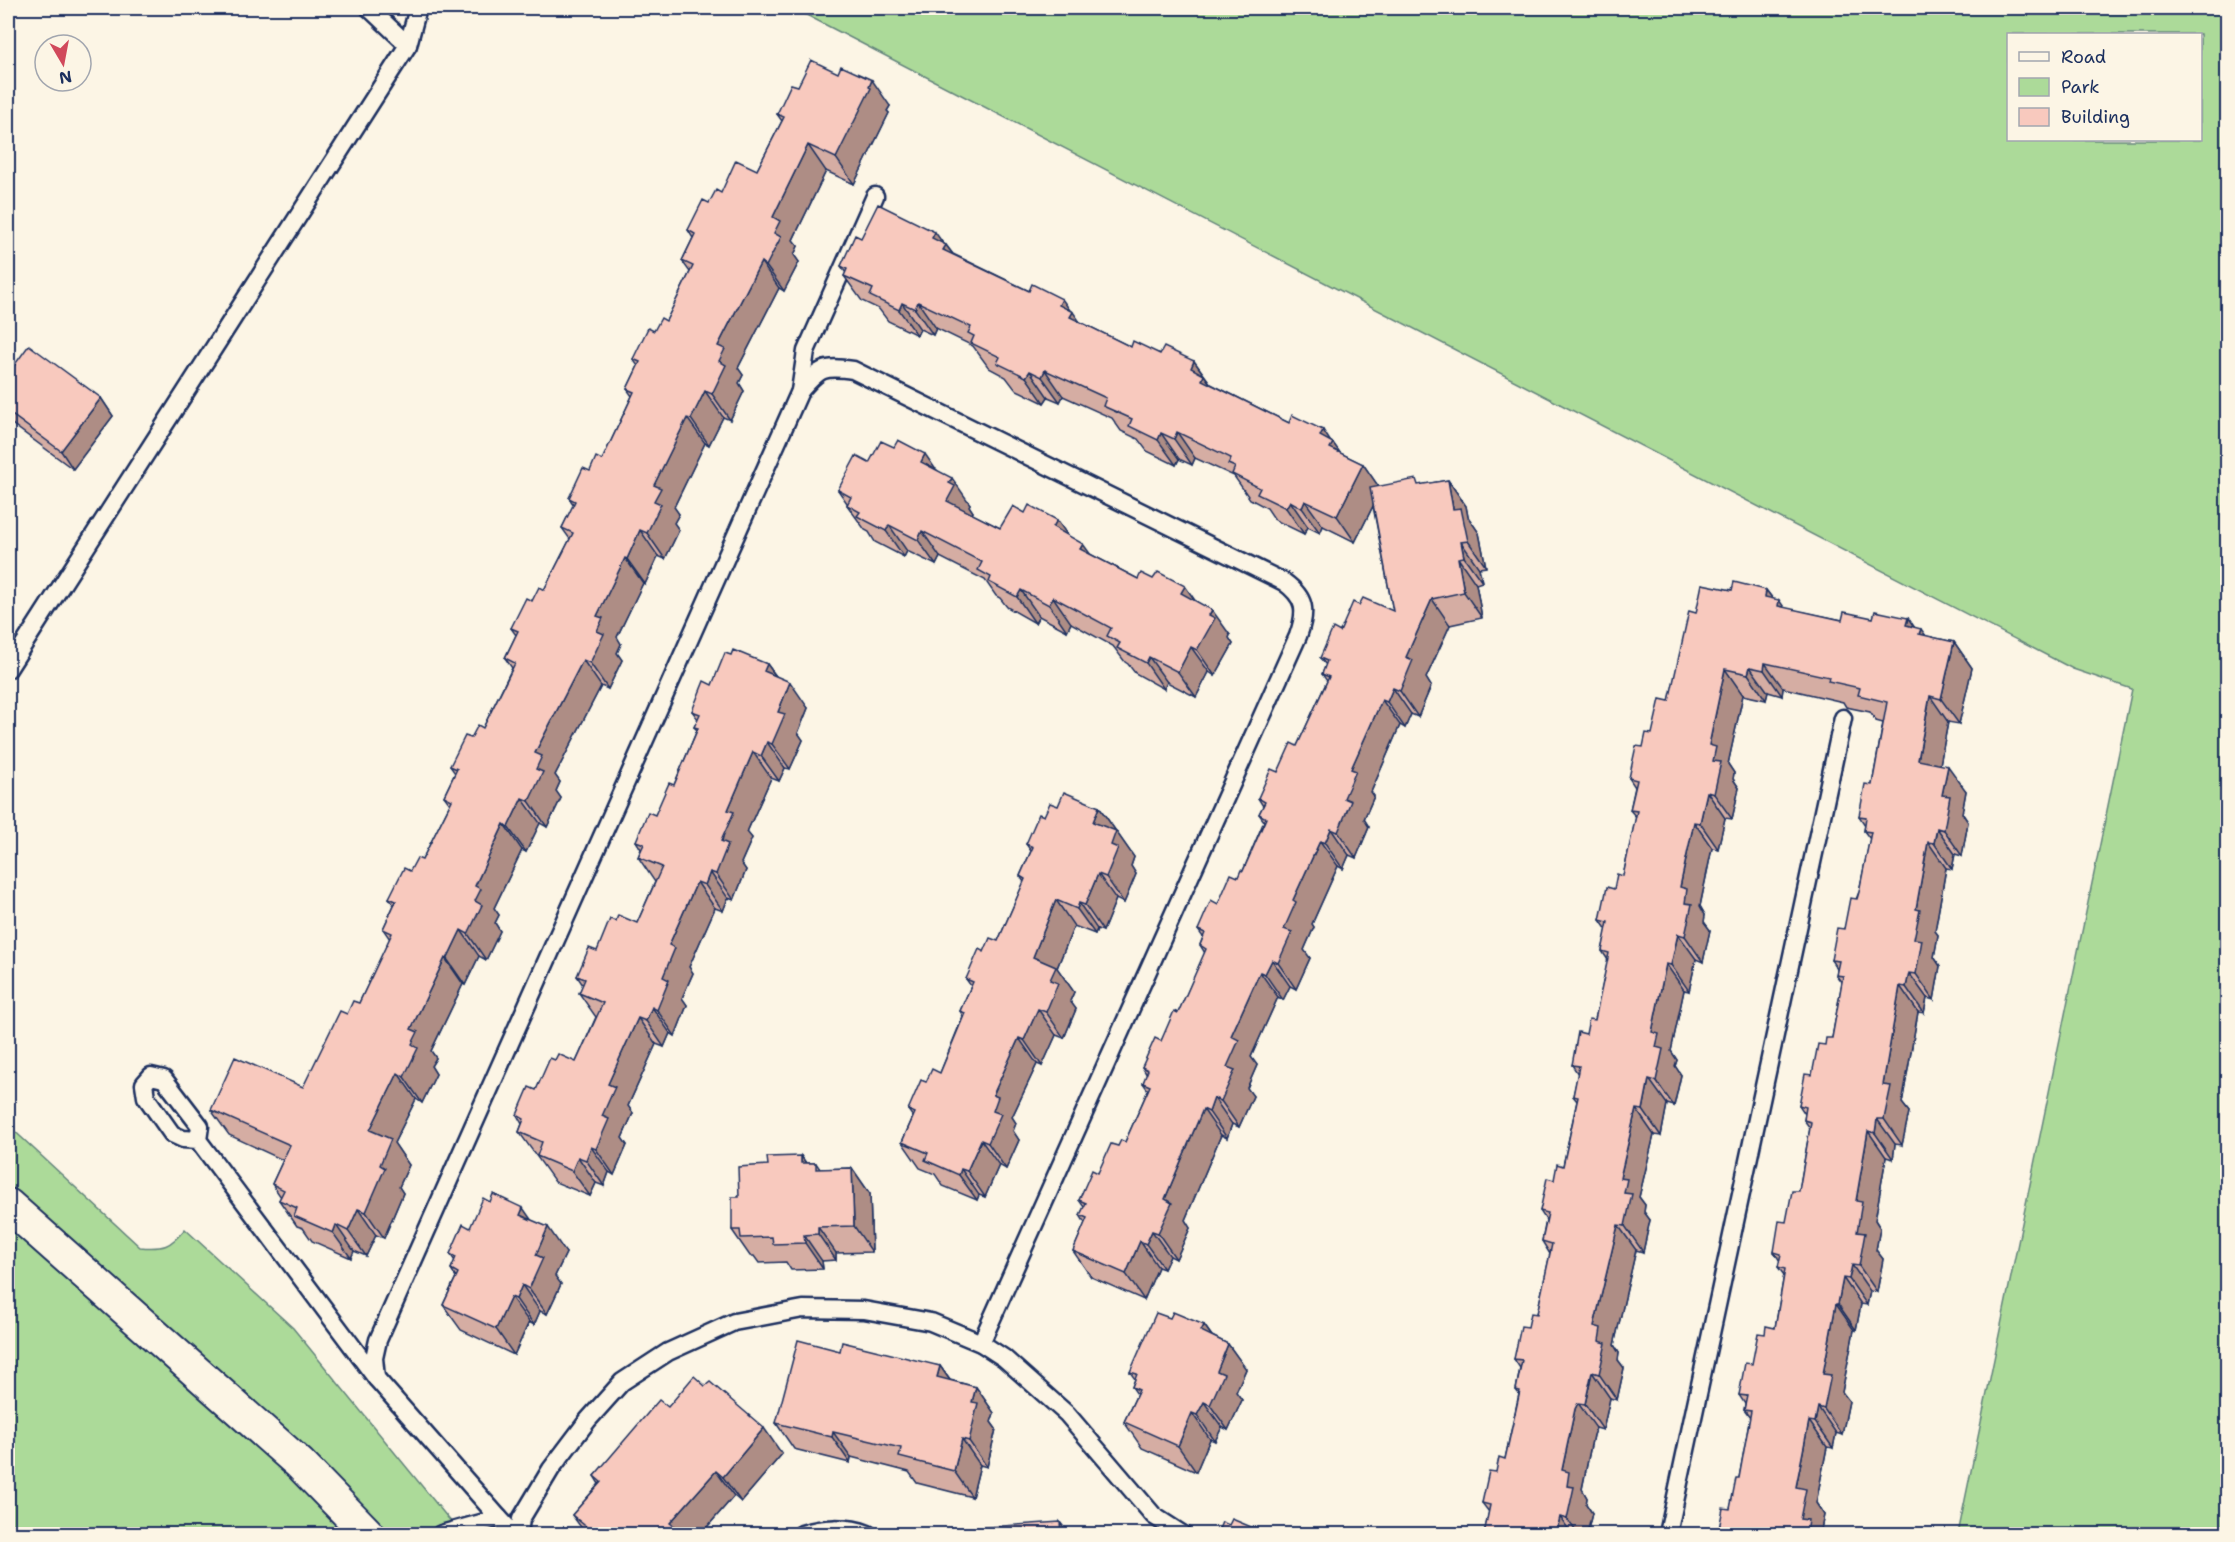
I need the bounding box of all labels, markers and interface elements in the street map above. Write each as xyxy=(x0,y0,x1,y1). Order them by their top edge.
north arrow xyxy=(33,33,93,93)
legend xyxy=(2007,33,2202,141)
text: Road xyxy=(2061,45,2106,69)
text: N xyxy=(57,66,74,89)
text: Park xyxy=(2061,75,2100,99)
text: Building xyxy=(2061,105,2130,129)

